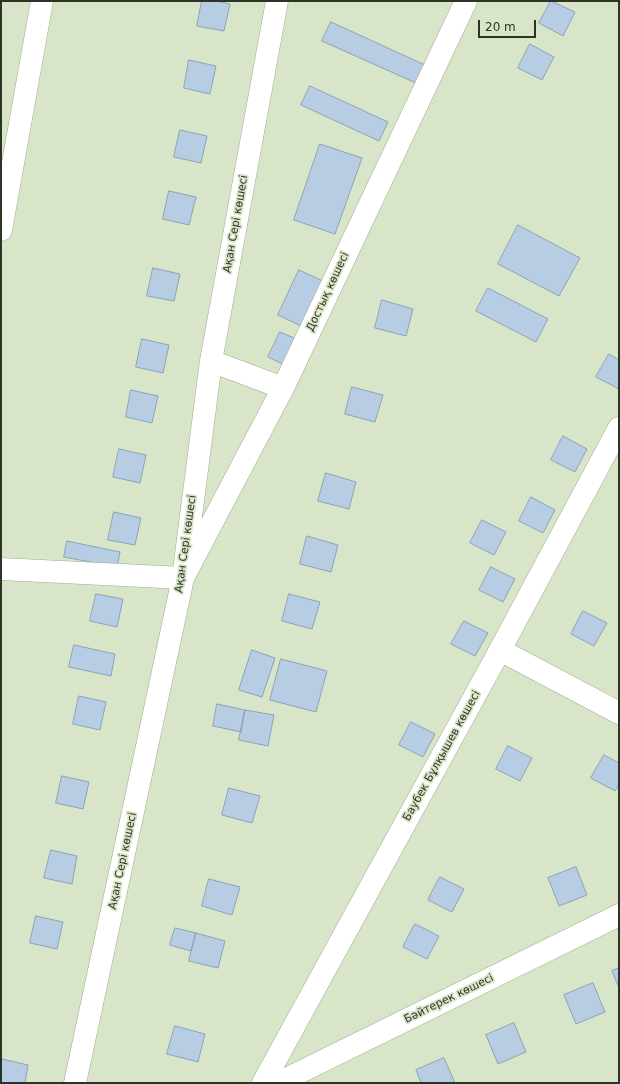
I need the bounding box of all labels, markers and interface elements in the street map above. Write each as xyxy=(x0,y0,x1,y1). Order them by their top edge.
scale bar xyxy=(480,12,538,38)
text: 20 m xyxy=(485,20,516,34)
street label: Ақан Сері көшесі xyxy=(221,174,251,274)
street label: Достық көшесі xyxy=(304,250,352,334)
street label: Ақан Сері көшесі xyxy=(173,494,199,594)
street label: Баубек Бұлқышев көшесі xyxy=(401,689,483,823)
street label: Ақан Сері көшесі xyxy=(106,811,140,911)
street label: Бәйтерек көшесі xyxy=(402,972,496,1026)

